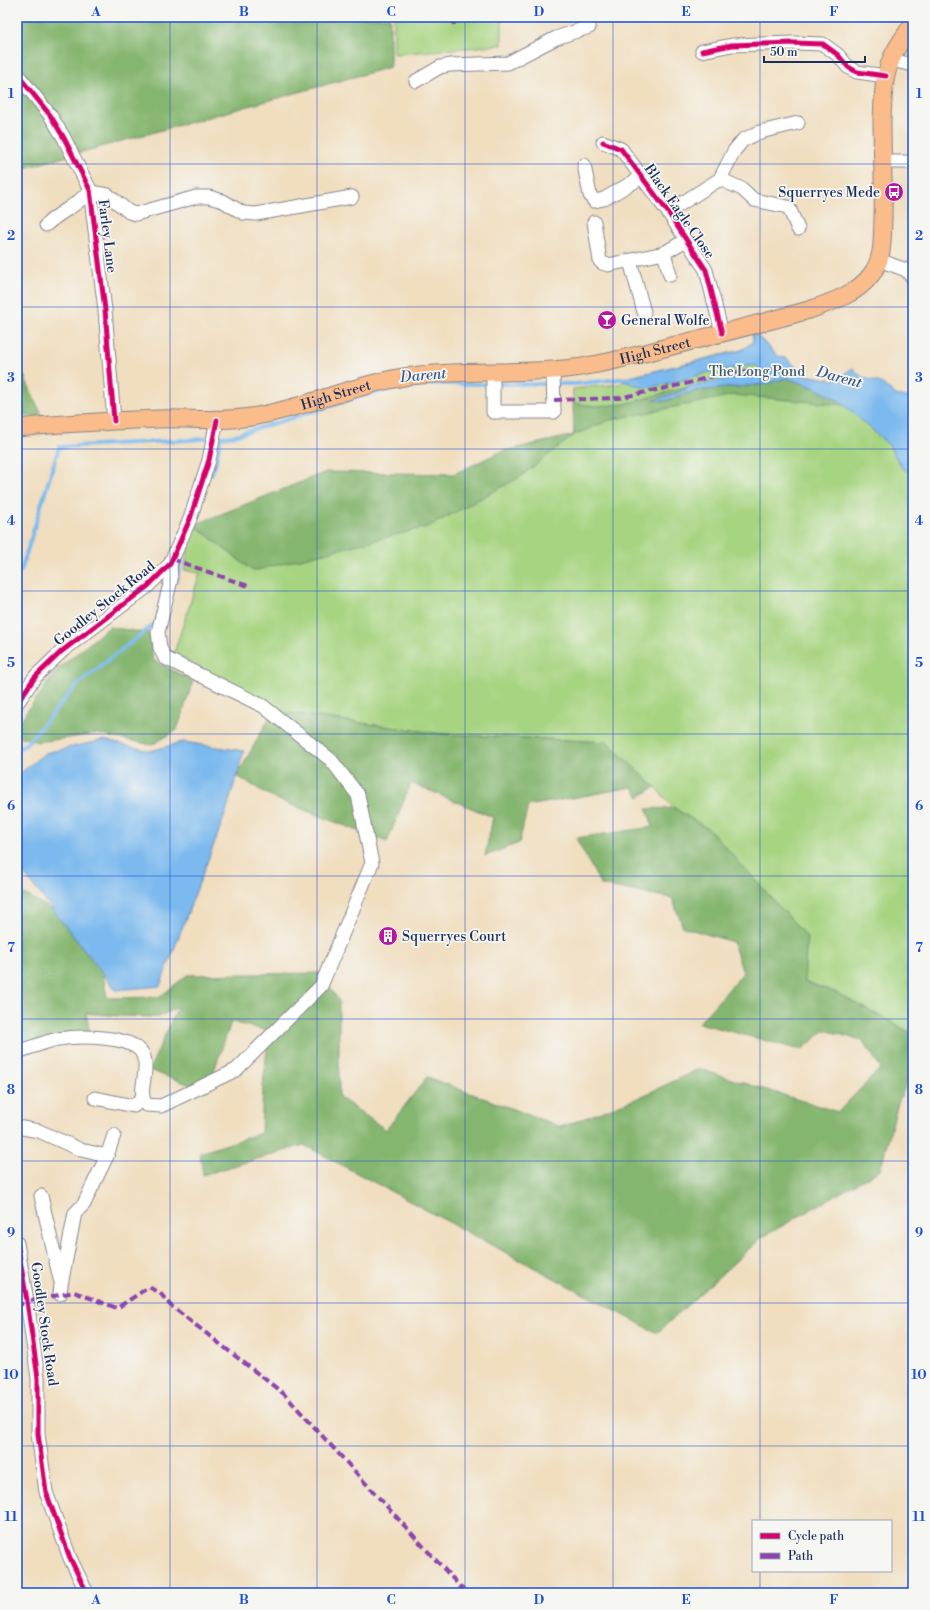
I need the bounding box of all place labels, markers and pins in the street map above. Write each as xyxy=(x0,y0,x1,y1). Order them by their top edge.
bus stop icon: Squerryes Mede xyxy=(883,181,905,203)
place label: Squerryes Mede xyxy=(778,184,880,202)
bar icon: General Wolfe xyxy=(596,309,618,331)
place label: General Wolfe xyxy=(621,312,710,330)
building icon: Squerryes Court xyxy=(377,925,399,947)
place label: Squerryes Court xyxy=(402,928,506,946)

